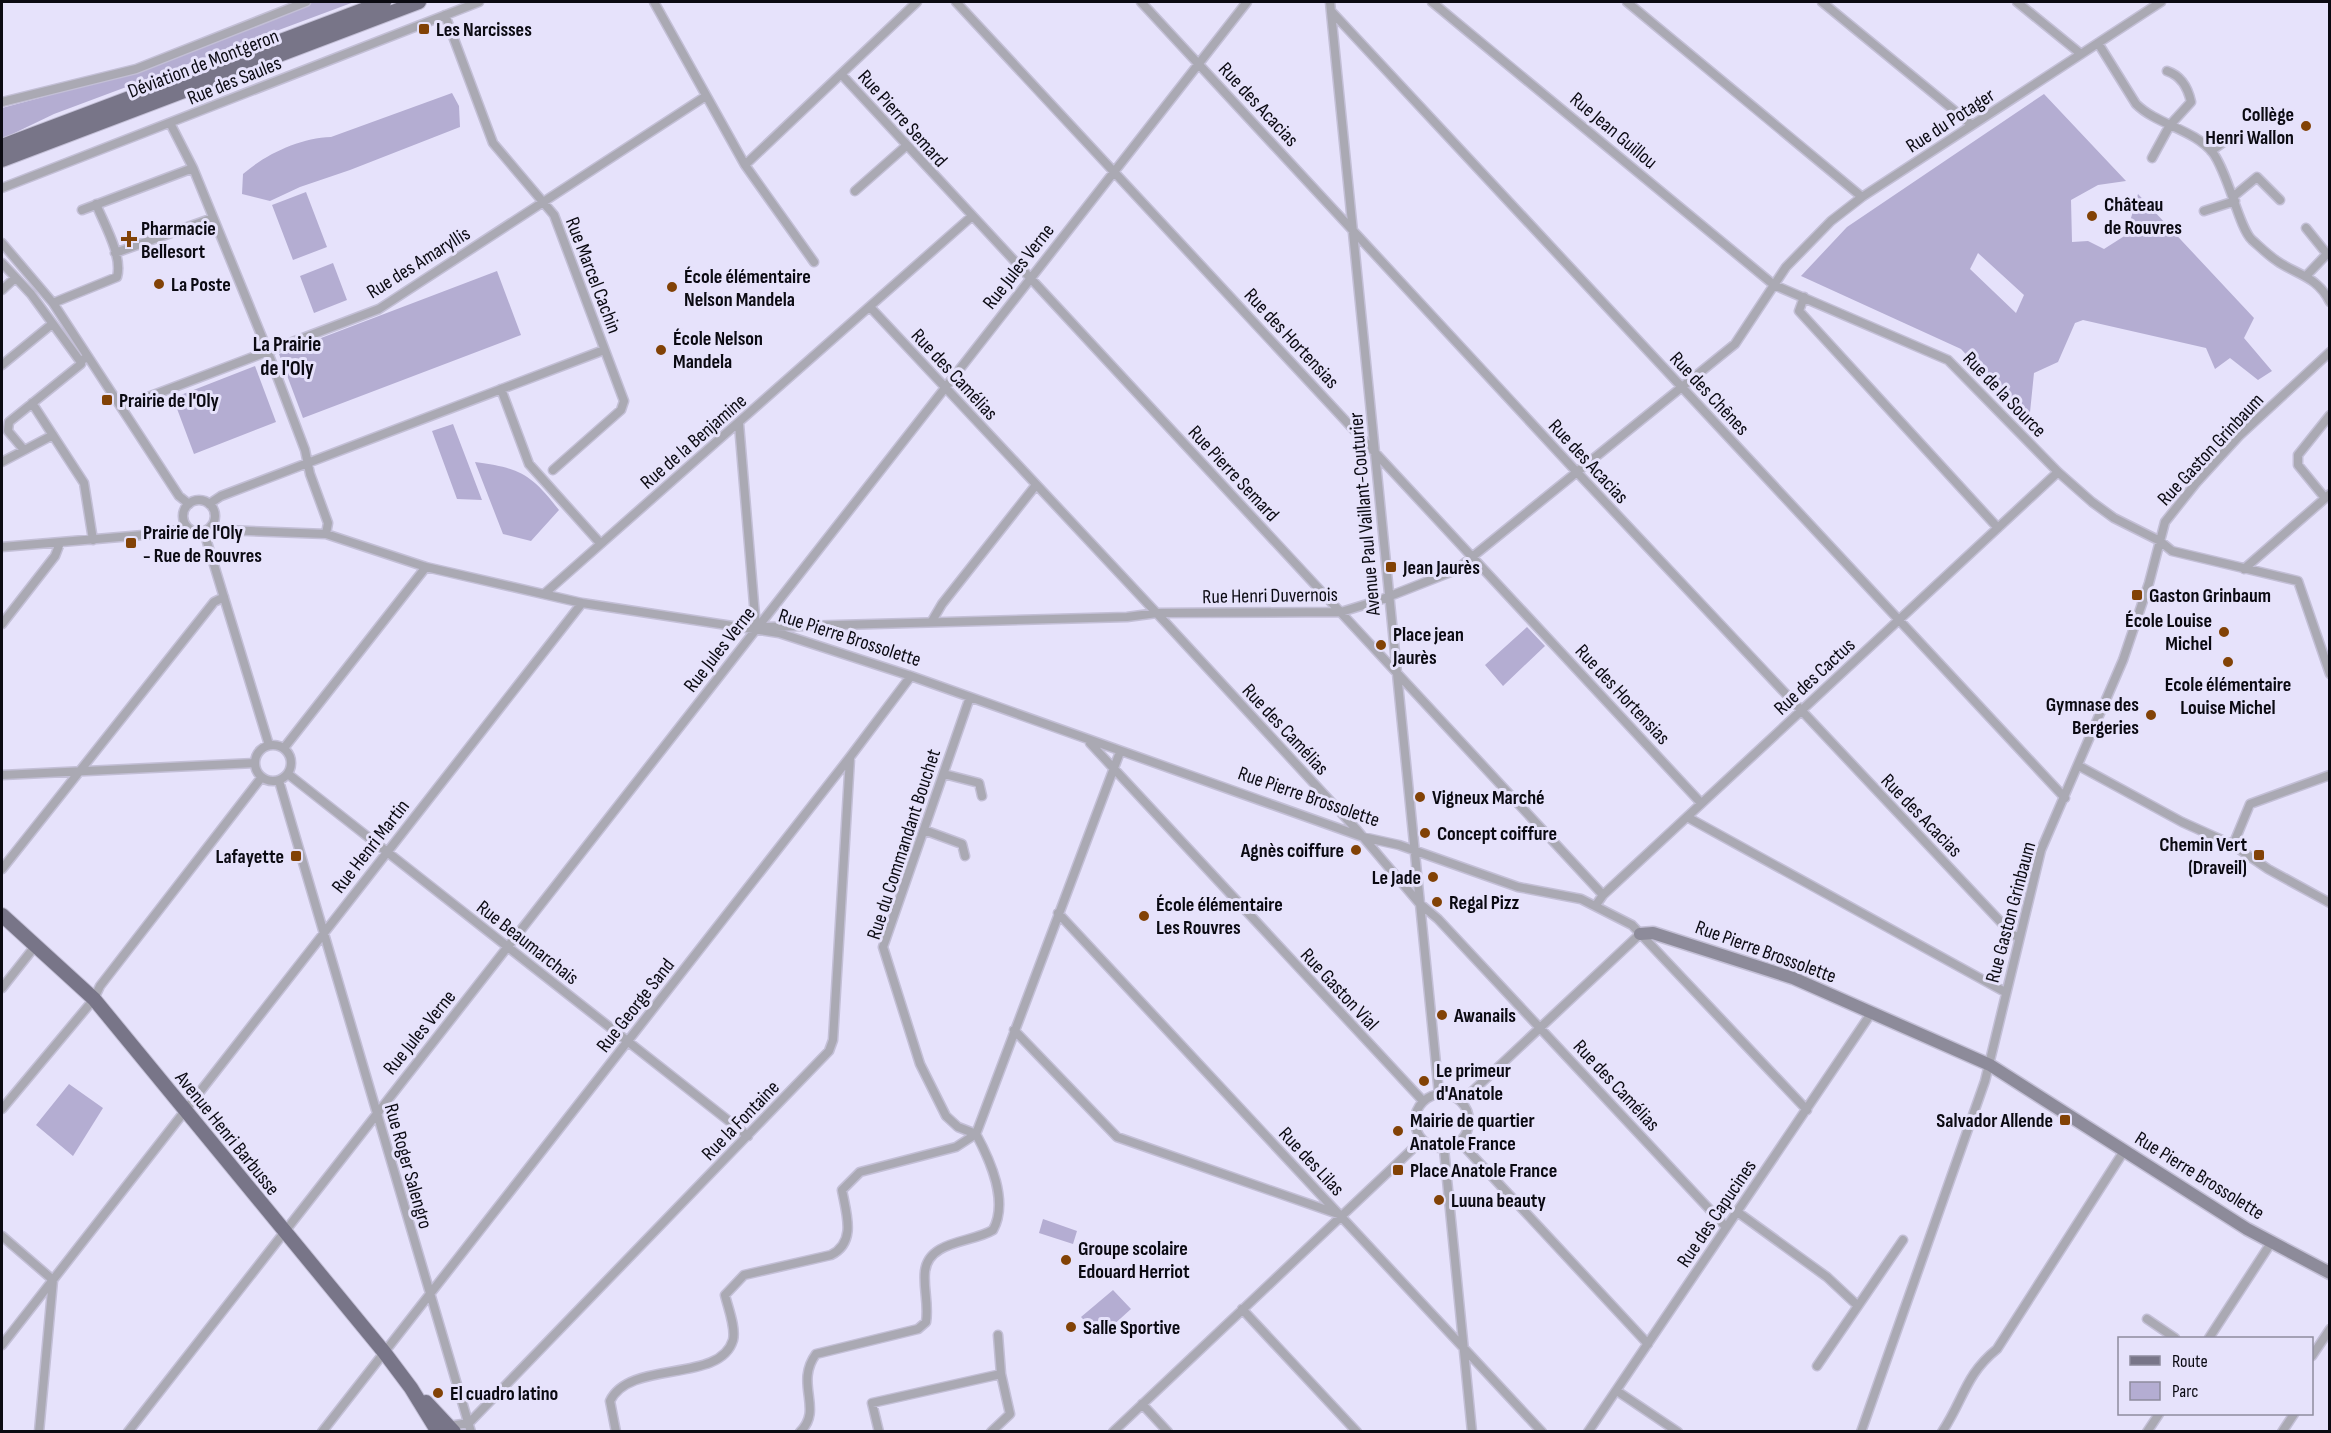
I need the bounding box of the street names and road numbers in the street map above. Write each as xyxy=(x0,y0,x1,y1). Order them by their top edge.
street label: Déviation de Montgeron xyxy=(125,24,282,104)
street label: Rue des Saules xyxy=(184,51,285,111)
street label: Rue des Acacias xyxy=(1213,58,1303,152)
street label: Rue Pierre Semard xyxy=(852,65,952,172)
street label: Rue du Potager xyxy=(1902,83,2000,158)
street label: Rue Jean Guillou xyxy=(1565,87,1662,174)
street label: Rue Marcel Cachin xyxy=(560,214,626,337)
street label: Rue Jules Verne xyxy=(978,219,1060,314)
street label: Rue des Amaryllis xyxy=(362,222,475,304)
street label: Rue des Hortensias xyxy=(1239,284,1344,394)
street label: Rue des Camélias xyxy=(906,324,1003,425)
street label: Rue des Chênes xyxy=(1664,347,1754,440)
street label: Rue de la Source xyxy=(1958,347,2051,442)
street label: Rue de la Benjamine xyxy=(636,389,752,494)
street label: Rue Gaston Grinbaum xyxy=(2153,389,2269,511)
street label: Avenue Paul Vaillant-Couturier xyxy=(1344,411,1386,618)
street label: Rue des Acacias xyxy=(1543,415,1633,509)
street label: Rue Pierre Semard xyxy=(1183,421,1284,527)
street label: Rue Henri Duvernois xyxy=(1202,583,1338,609)
street label: Rue Jules Verne xyxy=(679,602,761,697)
street label: Rue Pierre Brossolette xyxy=(775,604,924,672)
street label: Rue des Cactus xyxy=(1769,633,1860,720)
street label: Rue des Hortensias xyxy=(1570,640,1675,750)
street label: Rue des Camélias xyxy=(1237,679,1334,780)
street label: Rue du Commandant Bouchet xyxy=(862,746,946,942)
street label: Rue Pierre Brossolette xyxy=(1235,761,1383,832)
street label: Rue des Acacias xyxy=(1876,769,1967,862)
street label: Rue Henri Martin xyxy=(327,795,415,898)
street label: Rue Gaston Grinbaum xyxy=(1981,839,2041,985)
street label: Rue Beaumarchais xyxy=(472,895,583,990)
street label: Rue Pierre Brossolette xyxy=(1692,915,1839,989)
street label: Rue Gaston Vial xyxy=(1295,944,1383,1036)
street label: Rue George Sand xyxy=(592,954,680,1057)
street label: Rue Jules Verne xyxy=(378,985,461,1080)
street label: Rue des Camélias xyxy=(1568,1035,1665,1136)
street label: Avenue Henri Barbusse xyxy=(169,1066,285,1201)
street label: Rue la Fontaine xyxy=(697,1076,785,1166)
street label: Rue Roger Salengro xyxy=(379,1101,437,1232)
street label: Rue des Lilas xyxy=(1273,1122,1349,1201)
street label: Rue Pierre Brossolette xyxy=(2130,1126,2269,1225)
street label: Rue des Capucines xyxy=(1672,1155,1762,1272)

